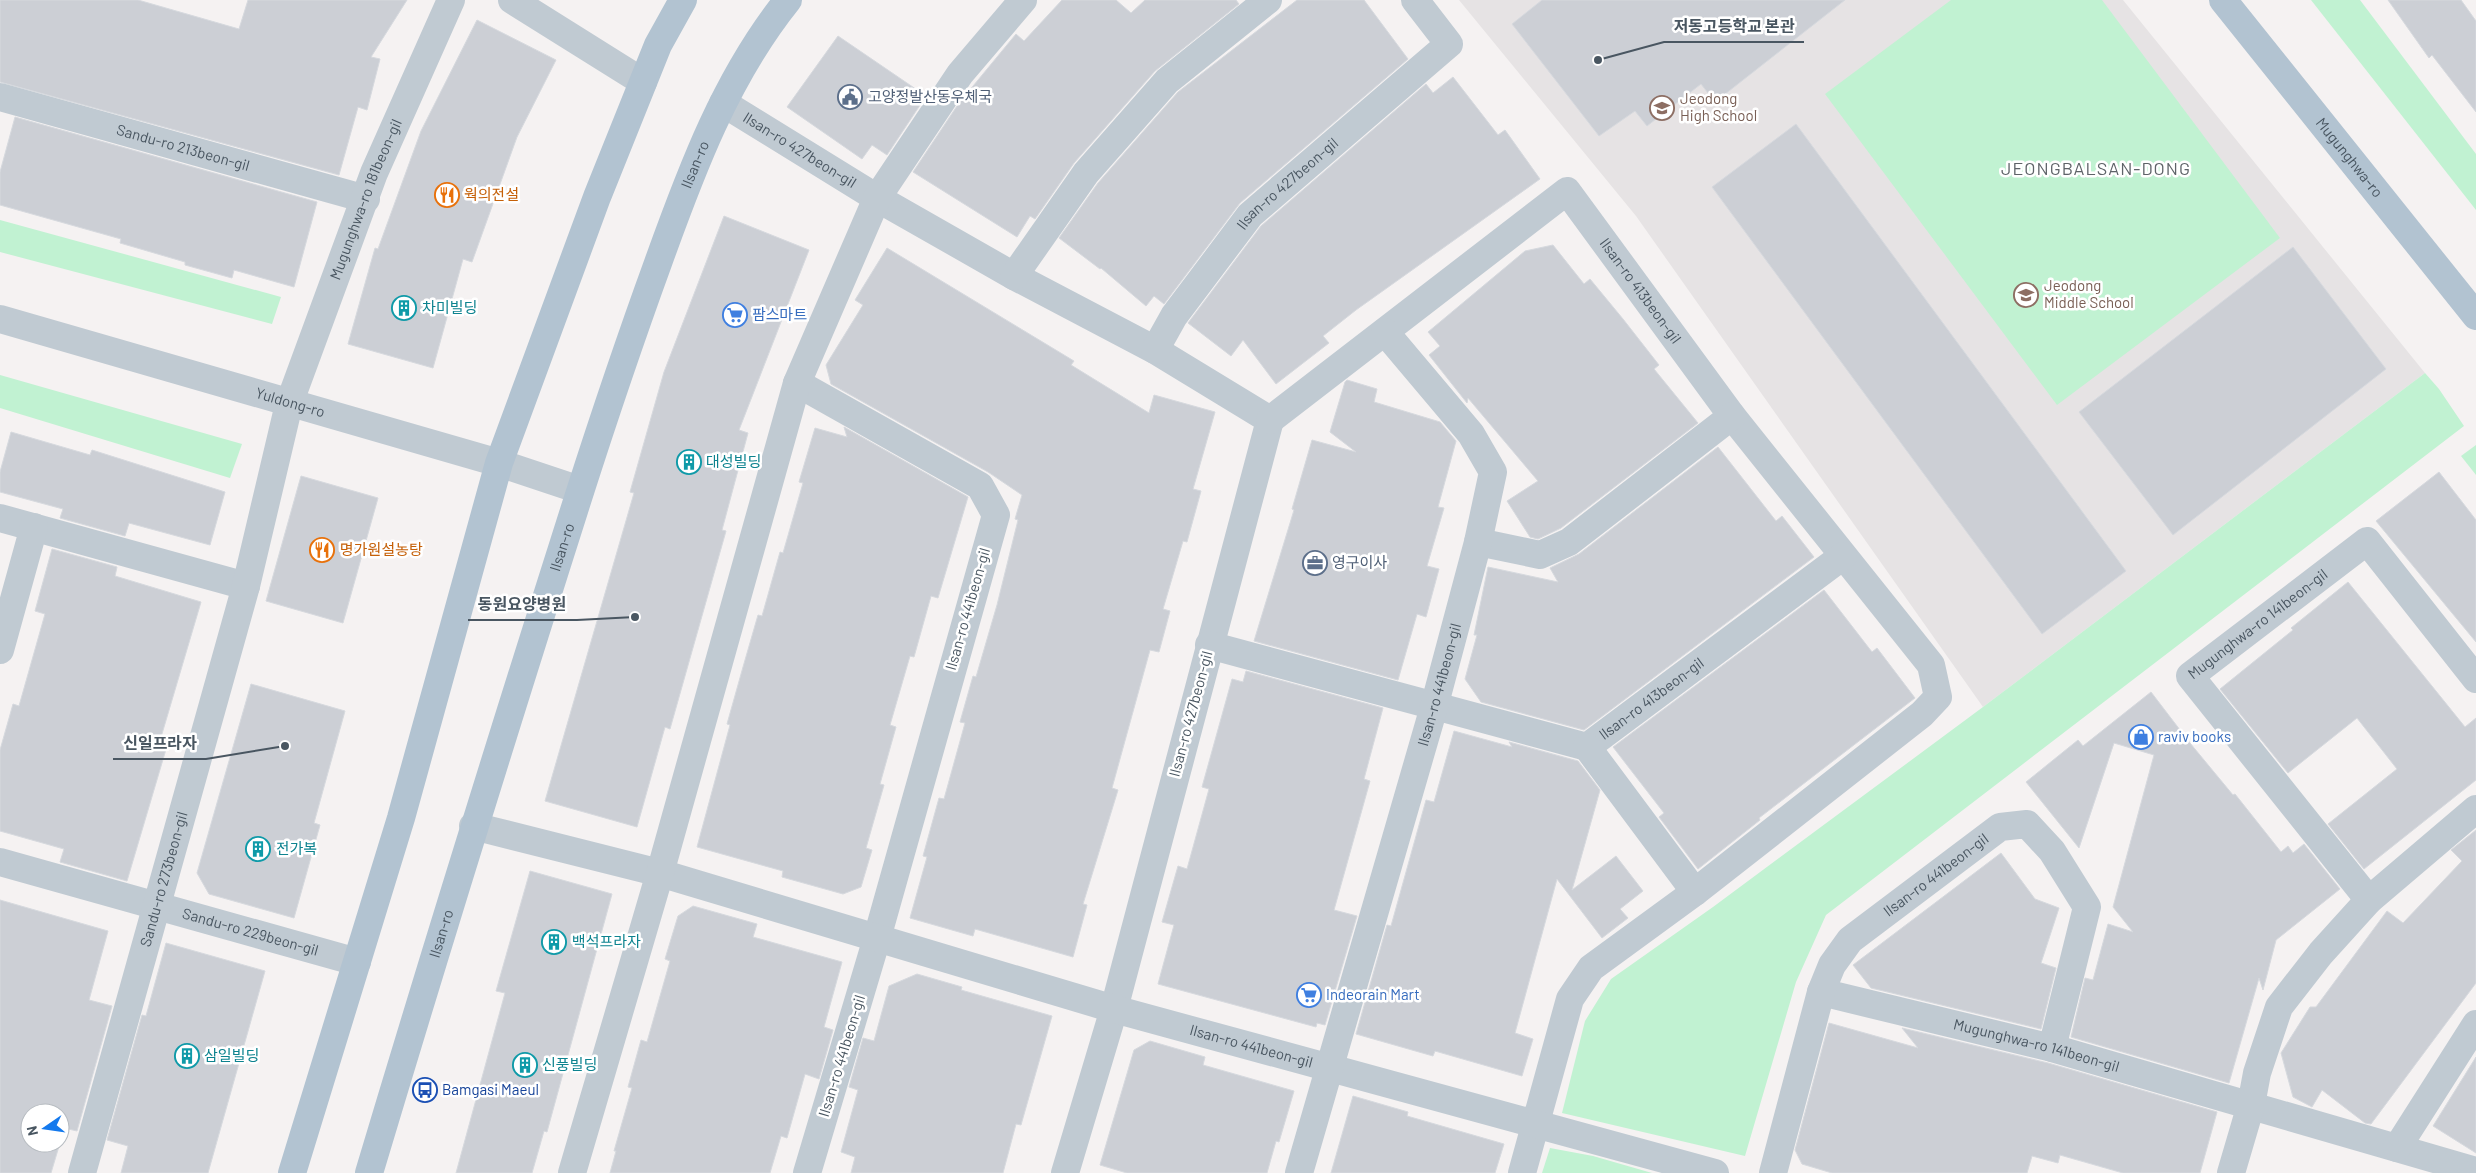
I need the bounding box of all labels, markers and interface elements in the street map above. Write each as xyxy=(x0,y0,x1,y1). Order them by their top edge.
callout: 저동고등학교 본관 xyxy=(1664,11,1804,42)
text: 저동고등학교 본관 xyxy=(1674,16,1795,35)
public building icon: 고양정발산동우체국 xyxy=(837,84,863,110)
place label: 고양정발산동우체국 xyxy=(868,87,992,105)
place label: Jeodong High School xyxy=(1680,89,1757,124)
school or university icon: Jeodong High School xyxy=(1649,95,1675,121)
street label: Ilsan-ro 427beon-gil xyxy=(740,108,860,191)
street label: Mugunghwa-ro xyxy=(2313,114,2387,200)
street label: Mugunghwa-ro 181beon-gil xyxy=(326,116,405,282)
street label: Sandu-ro 213beon-gil xyxy=(115,120,252,174)
street label: Ilsan-ro 427beon-gil xyxy=(1232,133,1341,233)
street label: Ilsan-ro xyxy=(677,138,712,191)
district label: JEONGBALSAN-DONG xyxy=(2001,157,2191,179)
restaurant icon: 웍의전설 xyxy=(434,182,460,208)
place label: 웍의전설 xyxy=(464,185,519,203)
street label: Ilsan-ro 413beon-gil xyxy=(1597,234,1686,347)
place label: Jeodong Middle School xyxy=(2044,276,2134,311)
school or university icon: Jeodong Middle School xyxy=(2013,282,2039,308)
building icon: 차미빌딩 xyxy=(391,295,417,321)
place label: 차미빌딩 xyxy=(422,298,477,316)
supermarket icon: 팜스마트 xyxy=(722,302,748,328)
place label: 팜스마트 xyxy=(752,305,807,323)
street label: Yuldong-ro xyxy=(254,383,327,420)
building icon: 대성빌딩 xyxy=(676,449,702,475)
place label: 대성빌딩 xyxy=(706,452,761,470)
street label: Ilsan-ro xyxy=(545,521,578,573)
restaurant icon: 명가원설농탕 xyxy=(309,537,335,563)
place label: 명가원설농탕 xyxy=(340,540,423,558)
street label: Ilsan-ro 441beon-gil xyxy=(941,545,993,672)
office icon: 영구이사 xyxy=(1302,550,1328,576)
place label: 영구이사 xyxy=(1332,553,1387,571)
street label: Mugunghwa-ro 141beon-gil xyxy=(2184,565,2331,682)
callout: 동원요양병원 xyxy=(468,589,577,620)
text: 동원요양병원 xyxy=(478,594,566,613)
street label: Ilsan-ro 441beon-gil xyxy=(1413,621,1464,748)
street label: Ilsan-ro 427beon-gil xyxy=(1165,649,1215,779)
street label: Ilsan-ro 413beon-gil xyxy=(1595,653,1707,743)
shop icon: raviv books xyxy=(2128,724,2154,750)
place label: raviv books xyxy=(2158,727,2231,745)
callout: 신일프라자 xyxy=(113,728,206,759)
text: 신일프라자 xyxy=(123,733,197,752)
street label: Sandu-ro 273beon-gil xyxy=(136,809,191,949)
street label: Ilsan-ro 441beon-gil xyxy=(1879,829,1991,920)
building icon: 전가복 xyxy=(245,836,271,862)
place label: 전가복 xyxy=(276,839,317,857)
street label: Sandu-ro 229beon-gil xyxy=(181,904,321,959)
street label: Ilsan-ro xyxy=(425,907,457,960)
building icon: 백석프라자 xyxy=(541,929,567,955)
place label: 백석프라자 xyxy=(572,932,641,950)
supermarket icon: Indeorain Mart xyxy=(1296,982,1322,1008)
place label: Indeorain Mart xyxy=(1326,985,1420,1003)
street label: Ilsan-ro 441beon-gil xyxy=(814,993,868,1119)
street label: Mugunghwa-ro 141beon-gil xyxy=(1952,1014,2122,1075)
street label: Ilsan-ro 441beon-gil xyxy=(1188,1020,1315,1071)
building icon: 삼일빌딩 xyxy=(174,1043,200,1069)
place label: 삼일빌딩 xyxy=(204,1046,259,1064)
building icon: 신풍빌딩 xyxy=(512,1052,538,1078)
place label: 신풍빌딩 xyxy=(542,1055,597,1073)
bus stop icon: Bamgasi Maeul xyxy=(412,1077,438,1103)
place label: Bamgasi Maeul xyxy=(442,1080,539,1098)
north arrow xyxy=(20,1103,70,1153)
text: N xyxy=(23,1125,41,1137)

